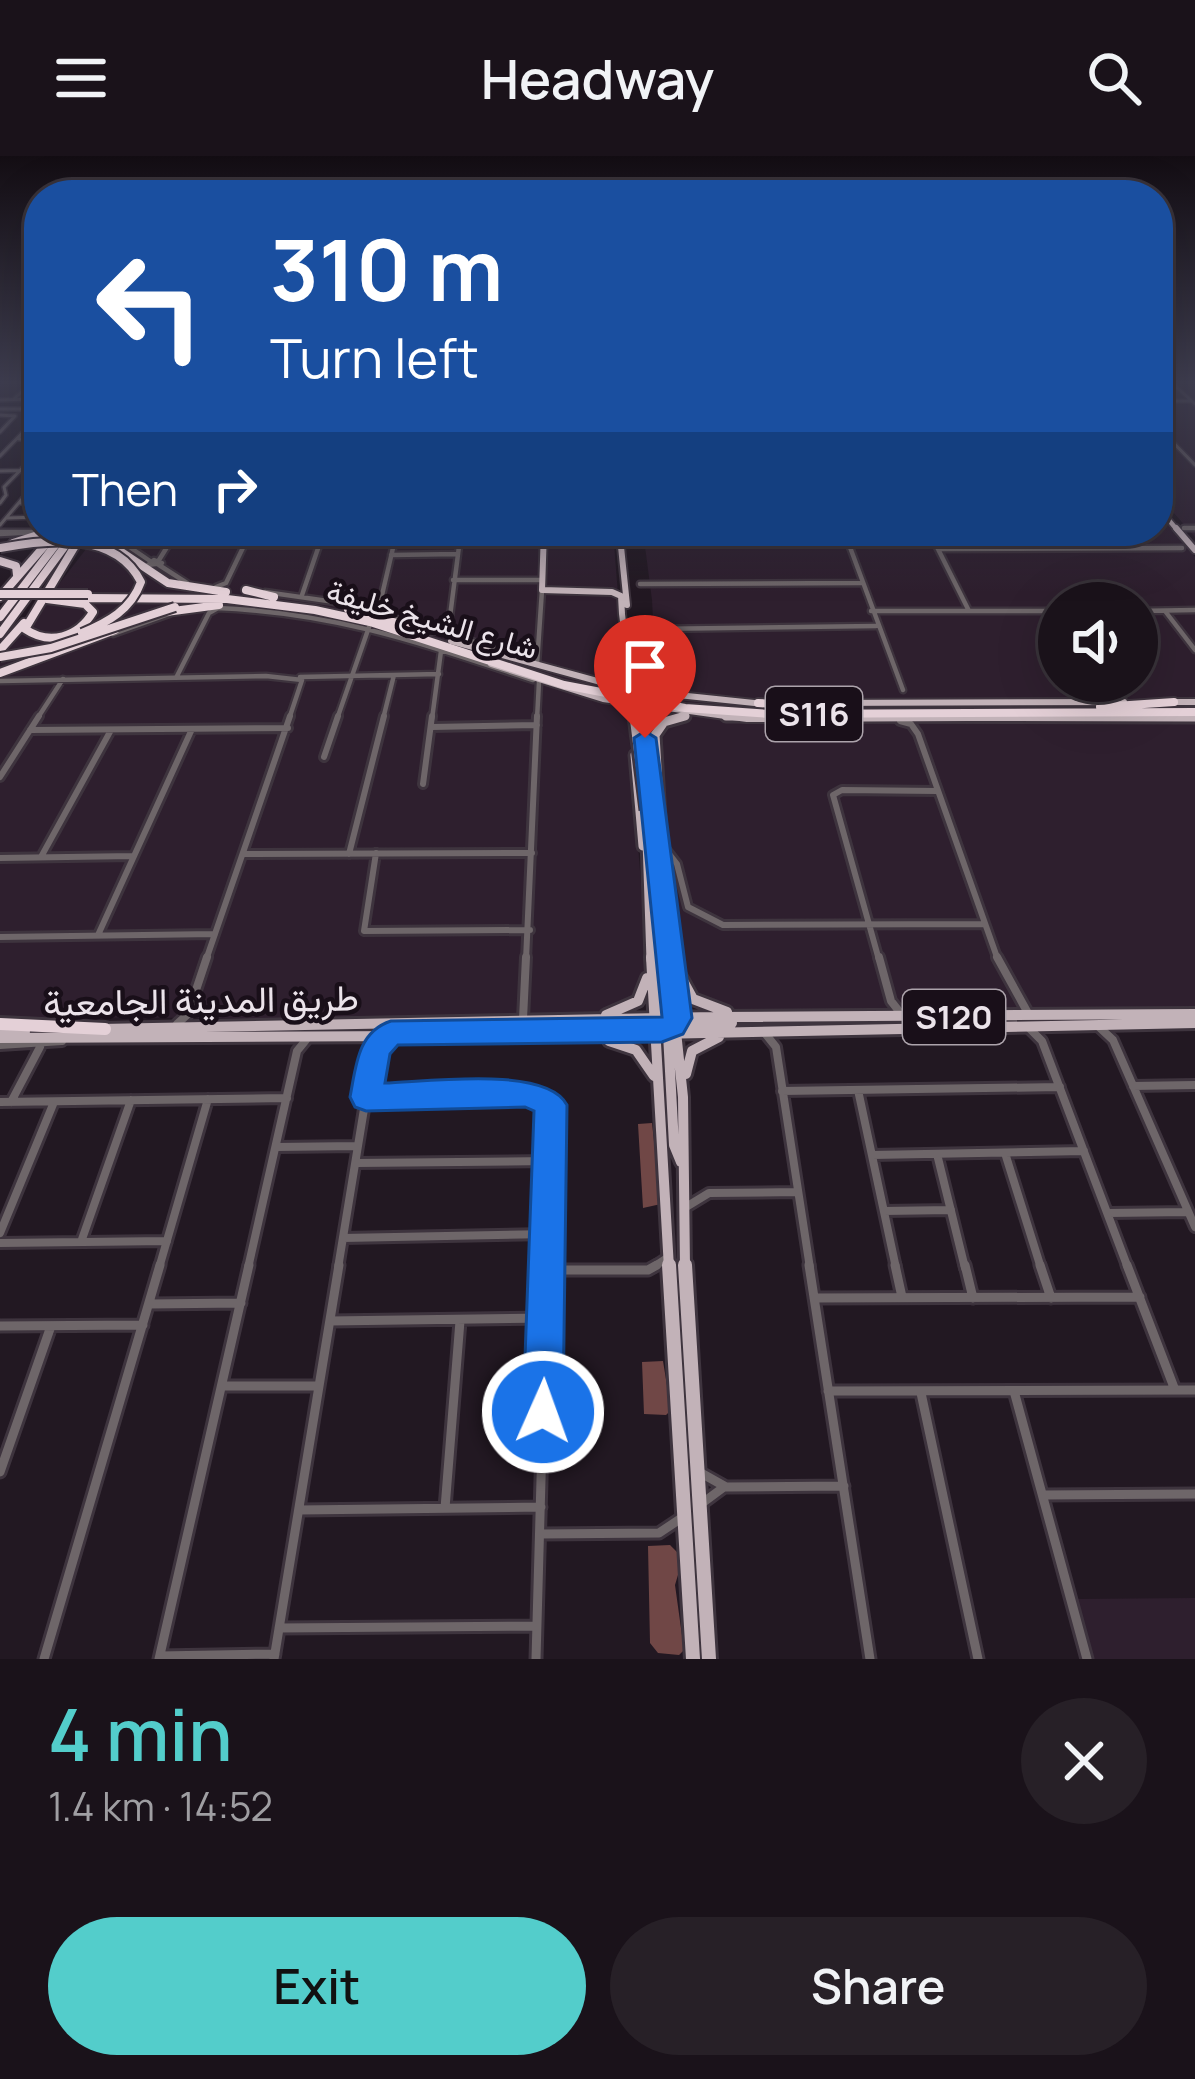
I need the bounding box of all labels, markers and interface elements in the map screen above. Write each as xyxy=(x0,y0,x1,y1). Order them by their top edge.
text: Headway xyxy=(481,41,714,115)
icon: menu xyxy=(48,45,114,111)
icon: search xyxy=(1081,45,1147,111)
text: 310 m xyxy=(270,211,503,326)
icon: left xyxy=(72,228,228,384)
text: Turn left xyxy=(270,320,479,394)
icon: right xyxy=(202,456,268,522)
text: Then xyxy=(72,458,178,520)
street label: شارع الشيخ خليفة xyxy=(322,569,543,669)
map controls xyxy=(1038,582,1158,702)
button: sound xyxy=(1038,582,1158,702)
pin xyxy=(594,615,696,738)
icon: arrive xyxy=(612,633,678,699)
road number: S116 xyxy=(766,687,862,741)
street label: طريق المدينة الجامعية xyxy=(43,972,359,1027)
road number: S120 xyxy=(903,990,1005,1044)
position arrow xyxy=(480,1349,606,1475)
text: 4 min xyxy=(48,1684,233,1783)
button: close xyxy=(1021,1698,1147,1824)
text: 1.4 km · 14:52 xyxy=(48,1779,273,1833)
button: Exit xyxy=(48,1917,586,2055)
button: Share xyxy=(610,1917,1147,2055)

